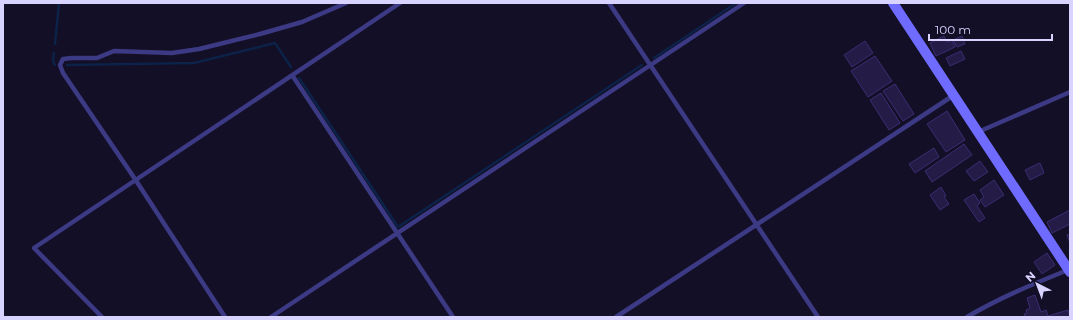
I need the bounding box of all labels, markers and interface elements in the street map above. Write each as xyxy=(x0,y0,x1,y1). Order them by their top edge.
scale bar xyxy=(929,16,1052,42)
text: 100 m xyxy=(935,22,971,37)
north arrow xyxy=(1017,264,1057,304)
text: N xyxy=(1022,268,1038,285)

